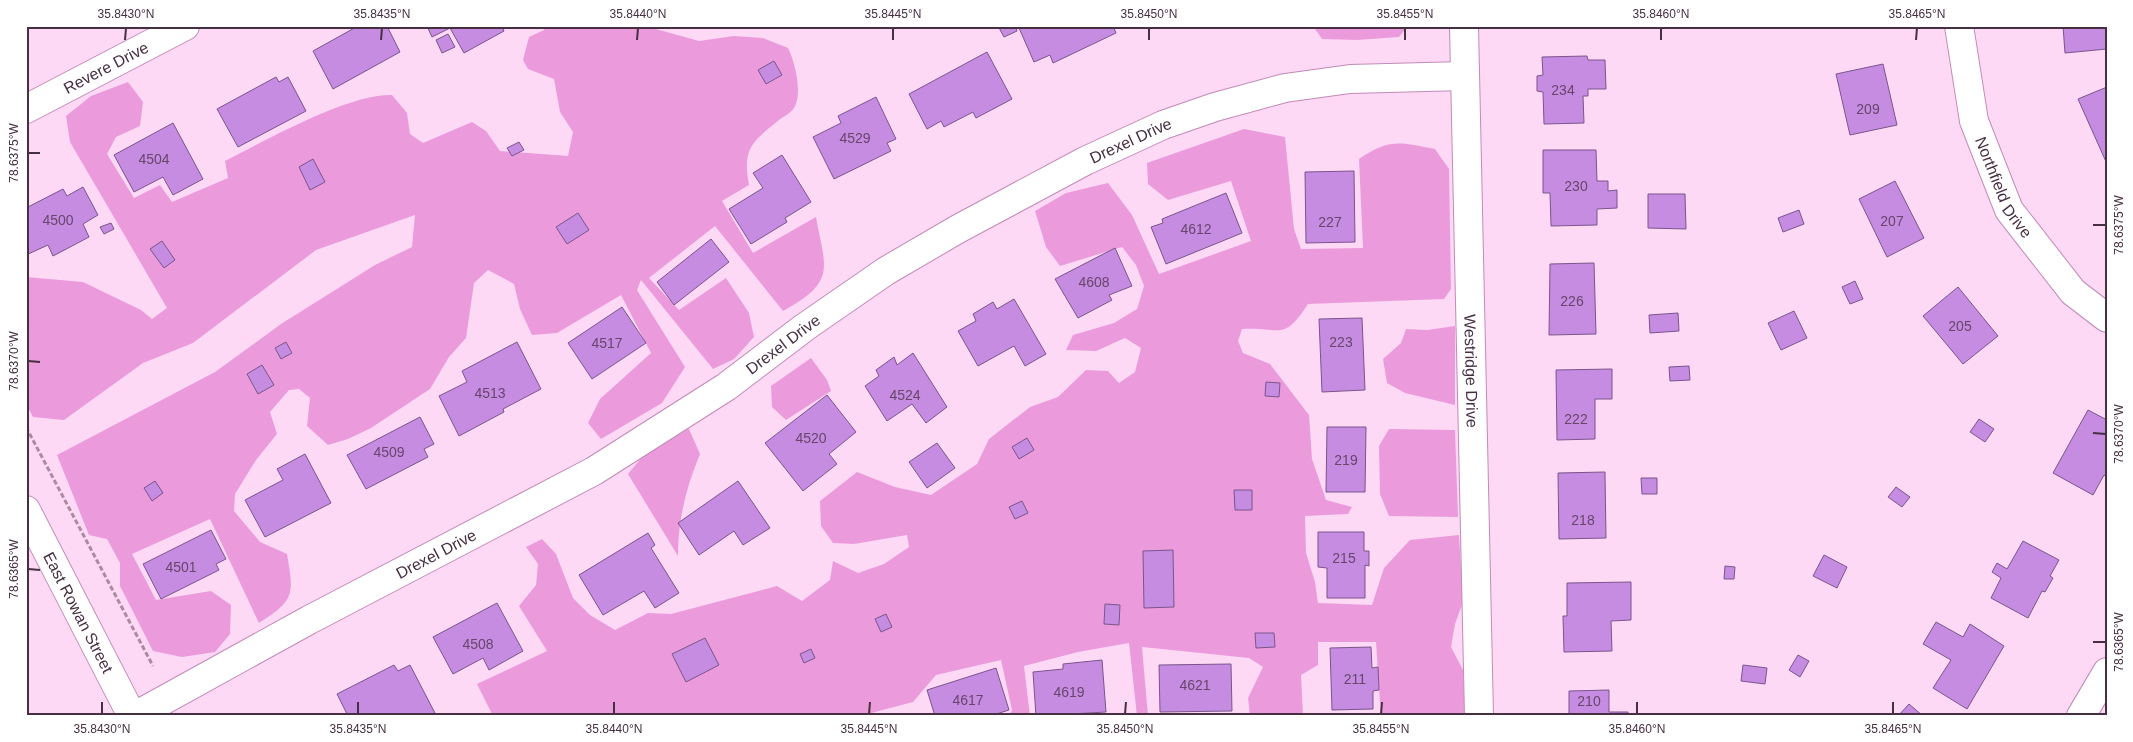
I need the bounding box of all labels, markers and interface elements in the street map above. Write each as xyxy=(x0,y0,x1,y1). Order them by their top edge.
text: 35.8430°N xyxy=(98,7,154,21)
text: 35.8435°N xyxy=(354,7,410,21)
text: 35.8440°N xyxy=(610,7,666,21)
text: 35.8445°N xyxy=(865,7,921,21)
text: 35.8450°N xyxy=(1121,7,1177,21)
text: 35.8455°N xyxy=(1377,7,1433,21)
text: 35.8460°N xyxy=(1633,7,1689,21)
text: 35.8465°N xyxy=(1889,7,1945,21)
street label: Revere Drive xyxy=(60,38,151,97)
house number: 234 xyxy=(1551,82,1575,98)
house number: 209 xyxy=(1856,101,1880,117)
street label: Drexel Drive xyxy=(1087,114,1174,166)
text: 78.6375°W xyxy=(7,123,21,183)
house number: 4529 xyxy=(839,130,871,146)
street label: Northfield Drive xyxy=(1973,134,2036,241)
house number: 4504 xyxy=(138,151,170,167)
house number: 230 xyxy=(1564,178,1588,194)
text: 78.6375°W xyxy=(2112,195,2126,255)
house number: 4500 xyxy=(42,212,74,228)
house number: 207 xyxy=(1880,213,1904,229)
house number: 227 xyxy=(1318,214,1342,230)
house number: 4612 xyxy=(1180,221,1212,237)
house number: 4608 xyxy=(1078,274,1110,290)
house number: 226 xyxy=(1560,293,1584,309)
street label: Drexel Drive xyxy=(742,311,823,377)
street label: Westridge Drive xyxy=(1462,314,1481,428)
house number: 205 xyxy=(1948,318,1972,334)
text: 78.6370°W xyxy=(7,331,21,391)
house number: 223 xyxy=(1329,334,1353,350)
house number: 4517 xyxy=(591,335,623,351)
house number: 4513 xyxy=(474,385,506,401)
house number: 4524 xyxy=(889,387,921,403)
text: 78.6370°W xyxy=(2112,404,2126,464)
house number: 222 xyxy=(1564,411,1588,427)
house number: 4520 xyxy=(795,430,827,446)
house number: 4509 xyxy=(373,444,405,460)
house number: 219 xyxy=(1334,452,1358,468)
house number: 218 xyxy=(1571,512,1595,528)
street label: Drexel Drive xyxy=(393,526,479,582)
text: 78.6365°W xyxy=(7,539,21,599)
street label: East Rowan Street xyxy=(41,549,117,676)
house number: 215 xyxy=(1332,550,1356,566)
house number: 4501 xyxy=(165,559,197,575)
text: 78.6365°W xyxy=(2112,612,2126,672)
house number: 4508 xyxy=(462,636,494,652)
house number: 211 xyxy=(1344,671,1366,687)
house number: 4621 xyxy=(1179,677,1211,693)
house number: 4619 xyxy=(1053,684,1085,700)
house number: 4617 xyxy=(952,692,984,708)
house number: 210 xyxy=(1577,693,1601,709)
text: 35.8430°N xyxy=(74,722,130,736)
text: 35.8435°N xyxy=(330,722,386,736)
text: 35.8440°N xyxy=(586,722,642,736)
text: 35.8445°N xyxy=(841,722,897,736)
text: 35.8450°N xyxy=(1097,722,1153,736)
text: 35.8455°N xyxy=(1353,722,1409,736)
text: 35.8460°N xyxy=(1609,722,1665,736)
text: 35.8465°N xyxy=(1865,722,1921,736)

